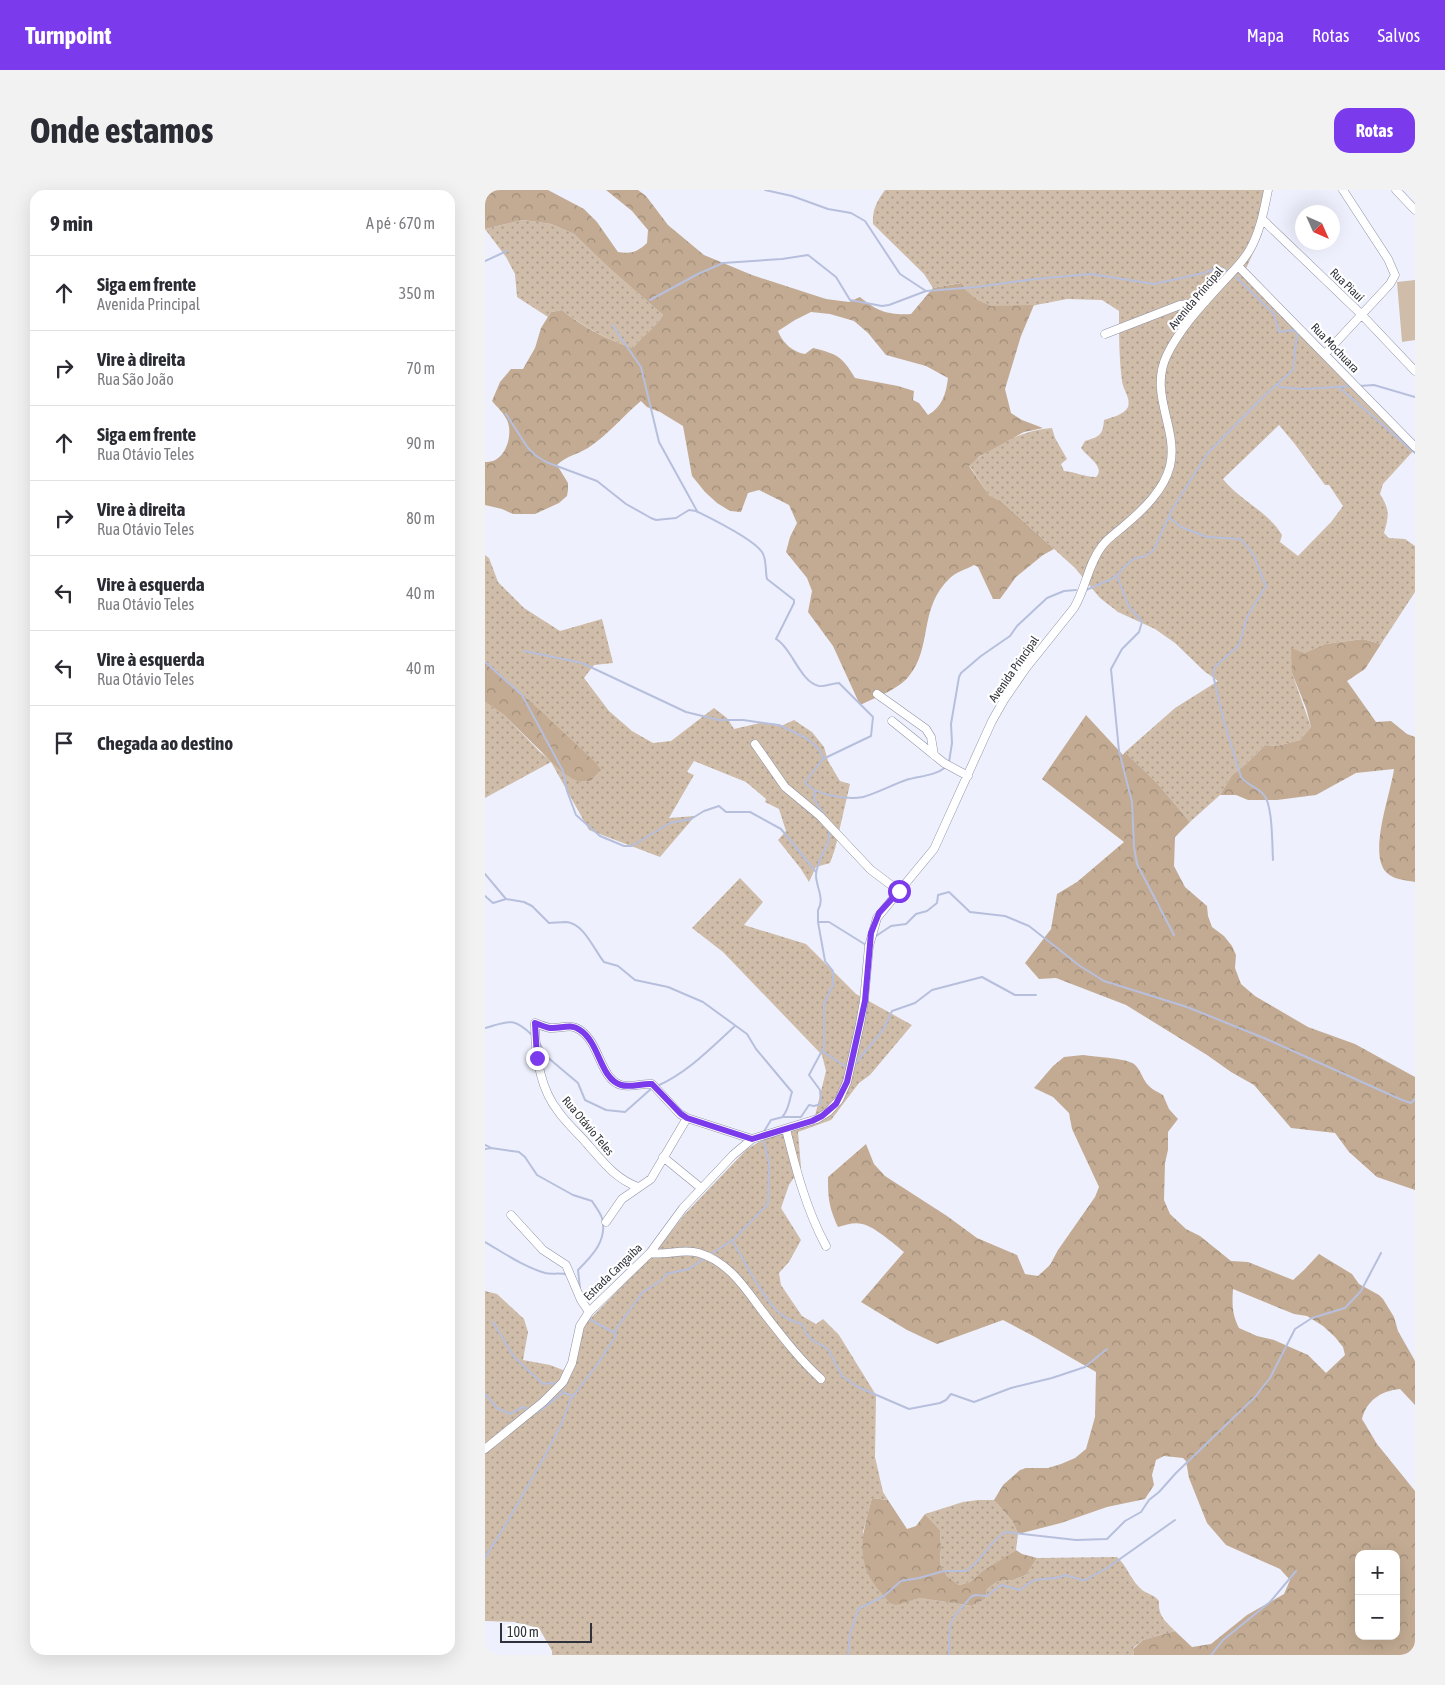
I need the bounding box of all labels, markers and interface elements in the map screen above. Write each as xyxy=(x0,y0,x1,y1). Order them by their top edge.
text: Turnpoint xyxy=(25,22,111,49)
text: Mapa xyxy=(1247,25,1284,46)
text: Rotas xyxy=(1312,25,1349,46)
text: Salvos xyxy=(1377,25,1420,46)
button: Rotas xyxy=(1334,108,1415,153)
text: Onde estamos xyxy=(30,110,213,150)
north arrow xyxy=(1295,205,1340,250)
text: 9 min xyxy=(50,211,93,235)
text: A pé · 670 m xyxy=(366,214,435,232)
street label: Avenida Principal xyxy=(1166,263,1227,332)
street label: Rua Piauí xyxy=(1327,266,1367,305)
text: Siga em frente xyxy=(97,273,196,295)
icon: ahead xyxy=(50,279,78,307)
text: 350 m xyxy=(399,284,435,302)
text: Avenida Principal xyxy=(97,295,200,313)
street label: Rua Mochuara xyxy=(1308,320,1362,376)
text: Vire à direita xyxy=(97,348,185,370)
icon: right xyxy=(50,354,78,382)
text: 70 m xyxy=(406,359,435,377)
text: Rua São João xyxy=(97,370,174,388)
text: Siga em frente xyxy=(97,423,196,445)
icon: ahead xyxy=(50,429,78,457)
text: 90 m xyxy=(406,434,435,452)
text: Rua Otávio Teles xyxy=(97,445,194,463)
text: Vire à direita xyxy=(97,498,185,520)
icon: right xyxy=(50,504,78,532)
text: 80 m xyxy=(406,509,435,527)
text: Rua Otávio Teles xyxy=(97,520,194,538)
text: Vire à esquerda xyxy=(97,573,205,595)
icon: left xyxy=(50,579,78,607)
text: 40 m xyxy=(406,584,435,602)
text: Rua Otávio Teles xyxy=(97,595,194,613)
street label: Avenida Principal xyxy=(986,633,1042,705)
text: Vire à esquerda xyxy=(97,648,205,670)
icon: left xyxy=(50,654,78,682)
text: 40 m xyxy=(406,659,435,677)
text: Rua Otávio Teles xyxy=(97,670,194,688)
icon: arrive xyxy=(50,729,78,757)
text: Chegada ao destino xyxy=(97,732,233,754)
route start xyxy=(888,880,911,903)
route end xyxy=(526,1047,549,1070)
street label: Rua Otávio Teles xyxy=(559,1094,617,1158)
street label: Estrada Cangaiba xyxy=(581,1241,645,1303)
map controls xyxy=(1355,1550,1400,1640)
button: + xyxy=(1355,1550,1400,1595)
button: − xyxy=(1355,1595,1400,1640)
scale bar xyxy=(500,1620,593,1643)
text: 100 m xyxy=(507,1624,539,1640)

